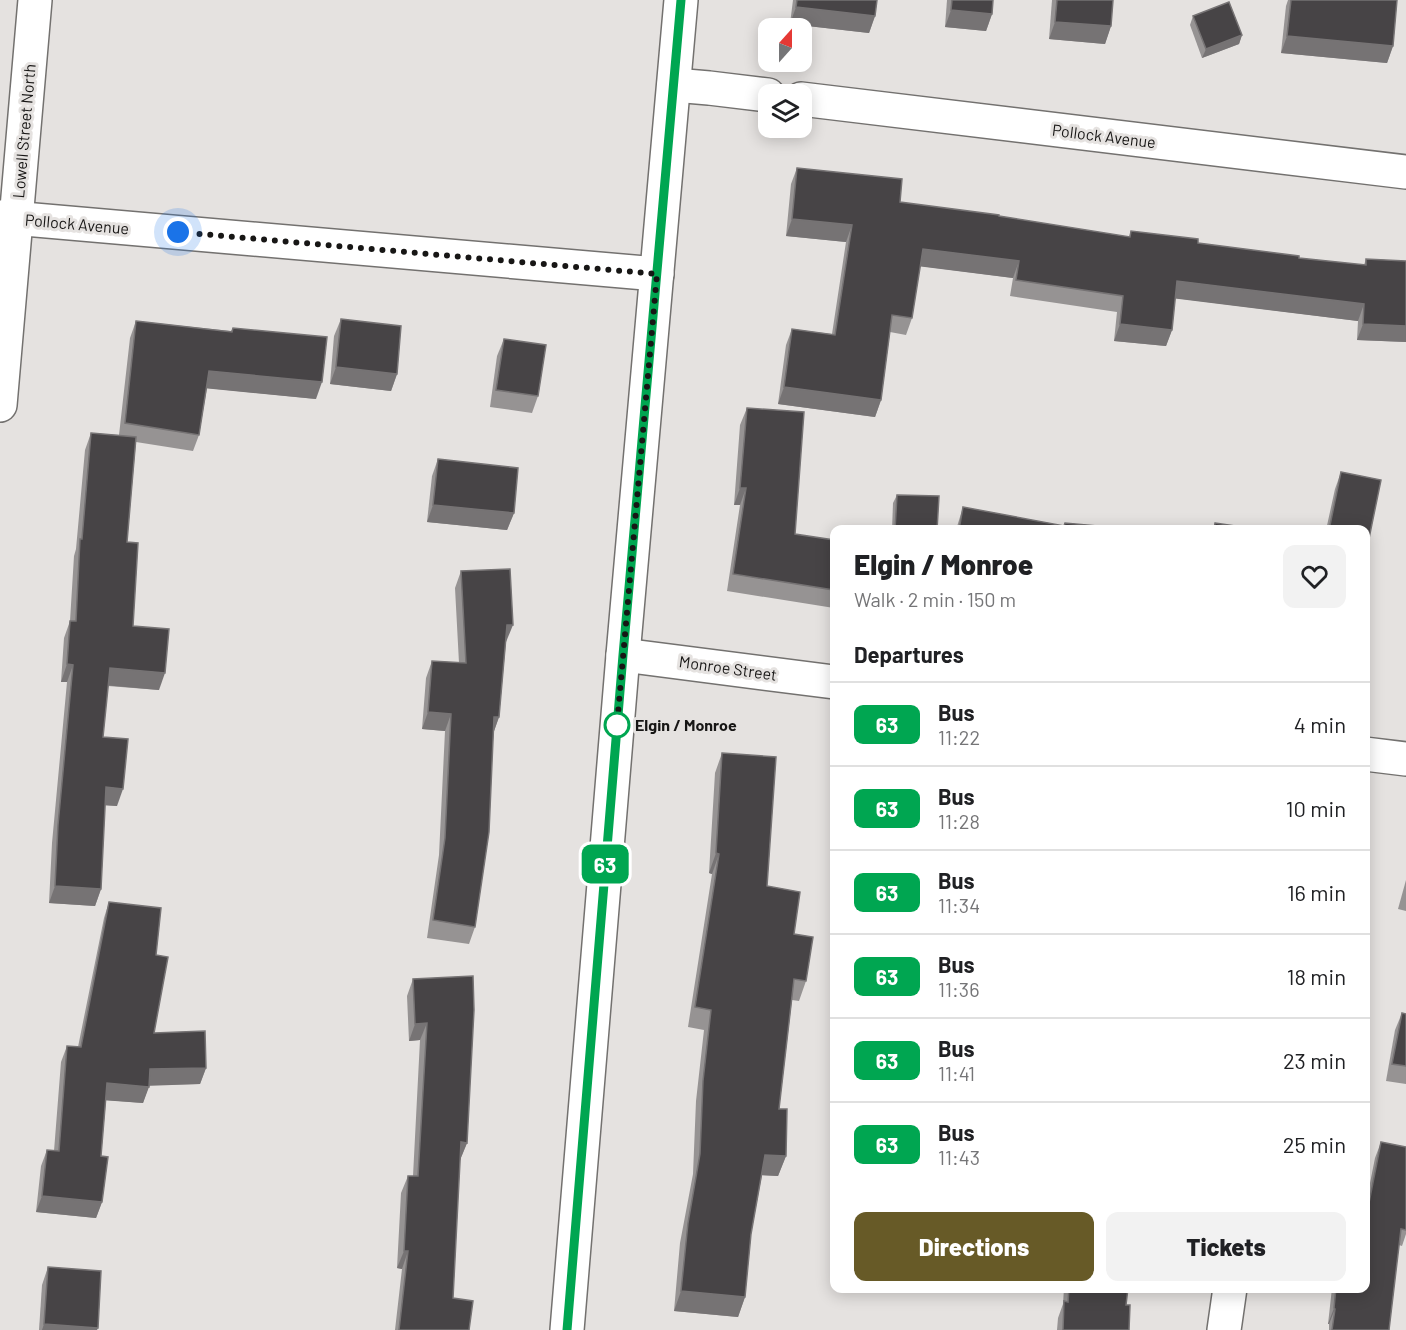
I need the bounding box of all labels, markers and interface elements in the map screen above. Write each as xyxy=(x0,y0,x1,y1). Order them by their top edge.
north arrow xyxy=(758,18,812,72)
map controls xyxy=(758,18,812,138)
street label: Lowell Street North xyxy=(8,63,39,199)
button: layers xyxy=(758,84,812,138)
street label: Pollock Avenue xyxy=(1051,120,1157,151)
street label: Pollock Avenue xyxy=(24,209,130,238)
your location xyxy=(163,217,193,247)
button: heart xyxy=(1283,545,1346,608)
text: Elgin / Monroe xyxy=(854,547,1033,581)
text: Walk · 2 min · 150 m xyxy=(854,587,1016,611)
text: Departures xyxy=(854,641,964,667)
street label: Monroe Street xyxy=(678,651,778,684)
text: Bus xyxy=(938,699,975,725)
text: 4 min xyxy=(1294,711,1346,737)
marker: Elgin / Monroe xyxy=(604,712,630,738)
text: 63 xyxy=(876,712,898,737)
place label: Elgin / Monroe xyxy=(635,715,737,734)
text: 11:22 xyxy=(938,725,980,749)
text: Bus xyxy=(938,783,975,809)
text: 10 min xyxy=(1286,795,1346,821)
text: 63 xyxy=(876,796,898,821)
text: 11:28 xyxy=(938,809,980,833)
line badge: 63 xyxy=(578,844,632,884)
text: 63 xyxy=(594,852,616,877)
text: Bus xyxy=(938,867,975,893)
text: 16 min xyxy=(1287,879,1346,905)
text: 63 xyxy=(876,880,898,905)
text: 11:34 xyxy=(938,893,980,917)
text: Bus xyxy=(938,951,975,977)
text: 18 min xyxy=(1287,963,1346,989)
text: 63 xyxy=(876,964,898,989)
text: 11:36 xyxy=(938,977,979,1001)
text: Bus xyxy=(938,1035,975,1061)
text: 23 min xyxy=(1283,1047,1346,1073)
text: 63 xyxy=(876,1048,898,1073)
text: 11:41 xyxy=(938,1061,975,1085)
text: Bus xyxy=(938,1119,975,1145)
text: 25 min xyxy=(1283,1131,1346,1157)
text: 63 xyxy=(876,1132,898,1157)
text: 11:43 xyxy=(938,1145,980,1169)
button: Directions xyxy=(854,1212,1094,1281)
button: Tickets xyxy=(1106,1212,1346,1281)

